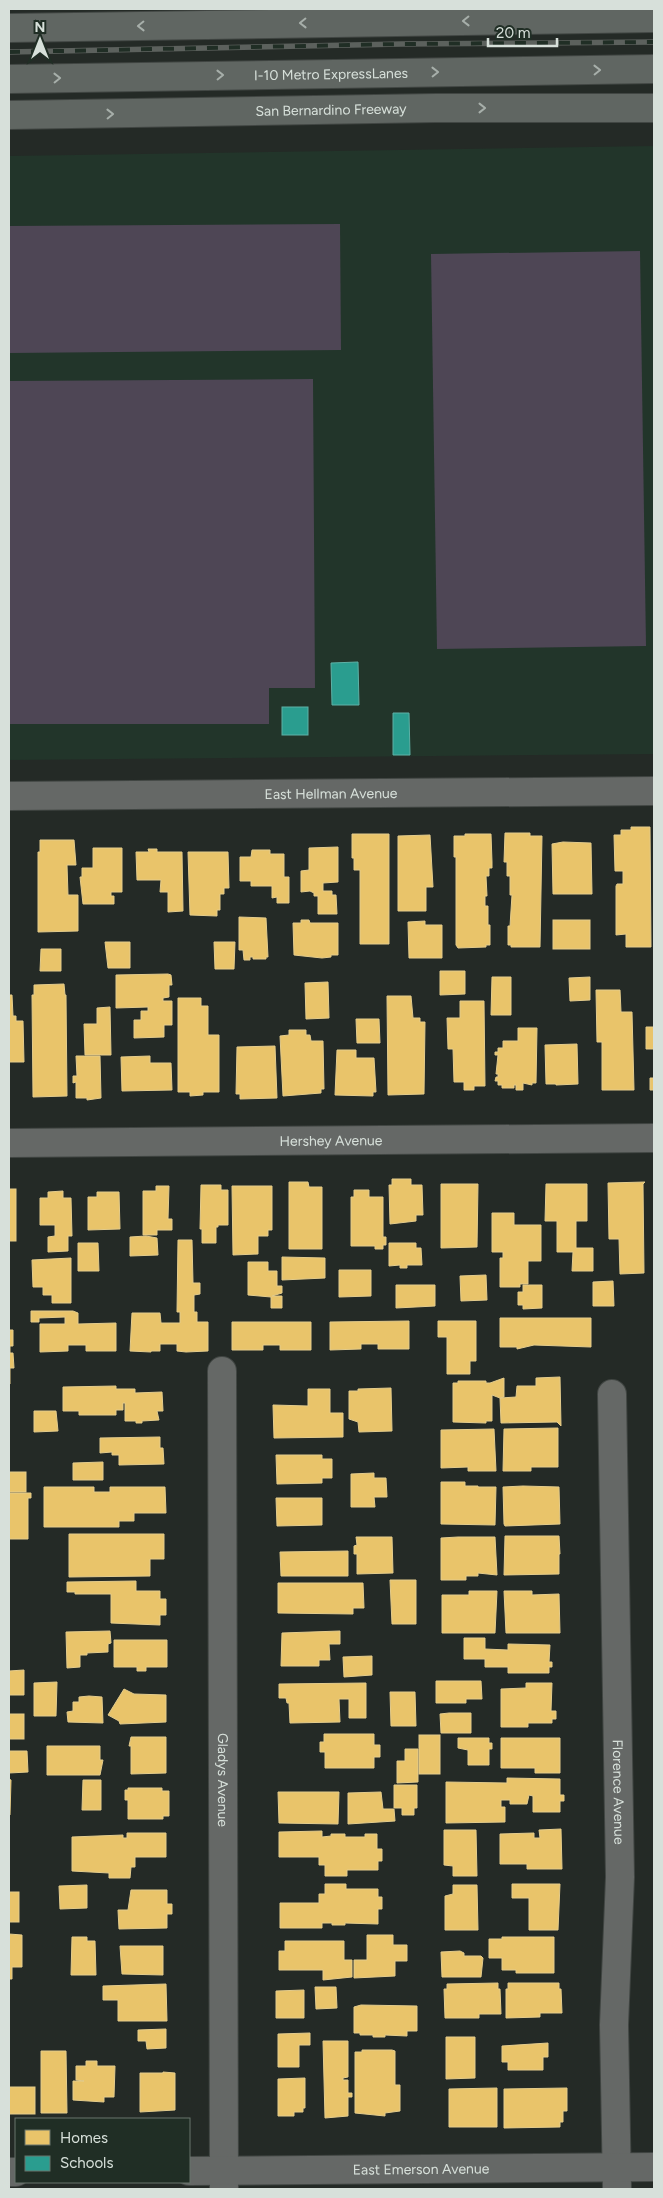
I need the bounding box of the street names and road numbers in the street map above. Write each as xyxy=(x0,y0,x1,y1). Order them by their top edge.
street label: I-10 Metro ExpressLanes xyxy=(254,64,408,84)
street label: San Bernardino Freeway xyxy=(255,100,407,119)
street label: East Hellman Avenue xyxy=(265,784,398,803)
street label: Hershey Avenue xyxy=(279,1132,383,1149)
street label: Gladys Avenue xyxy=(214,1733,232,1827)
street label: Florence Avenue xyxy=(609,1739,628,1845)
street label: East Emerson Avenue xyxy=(353,2160,490,2178)

